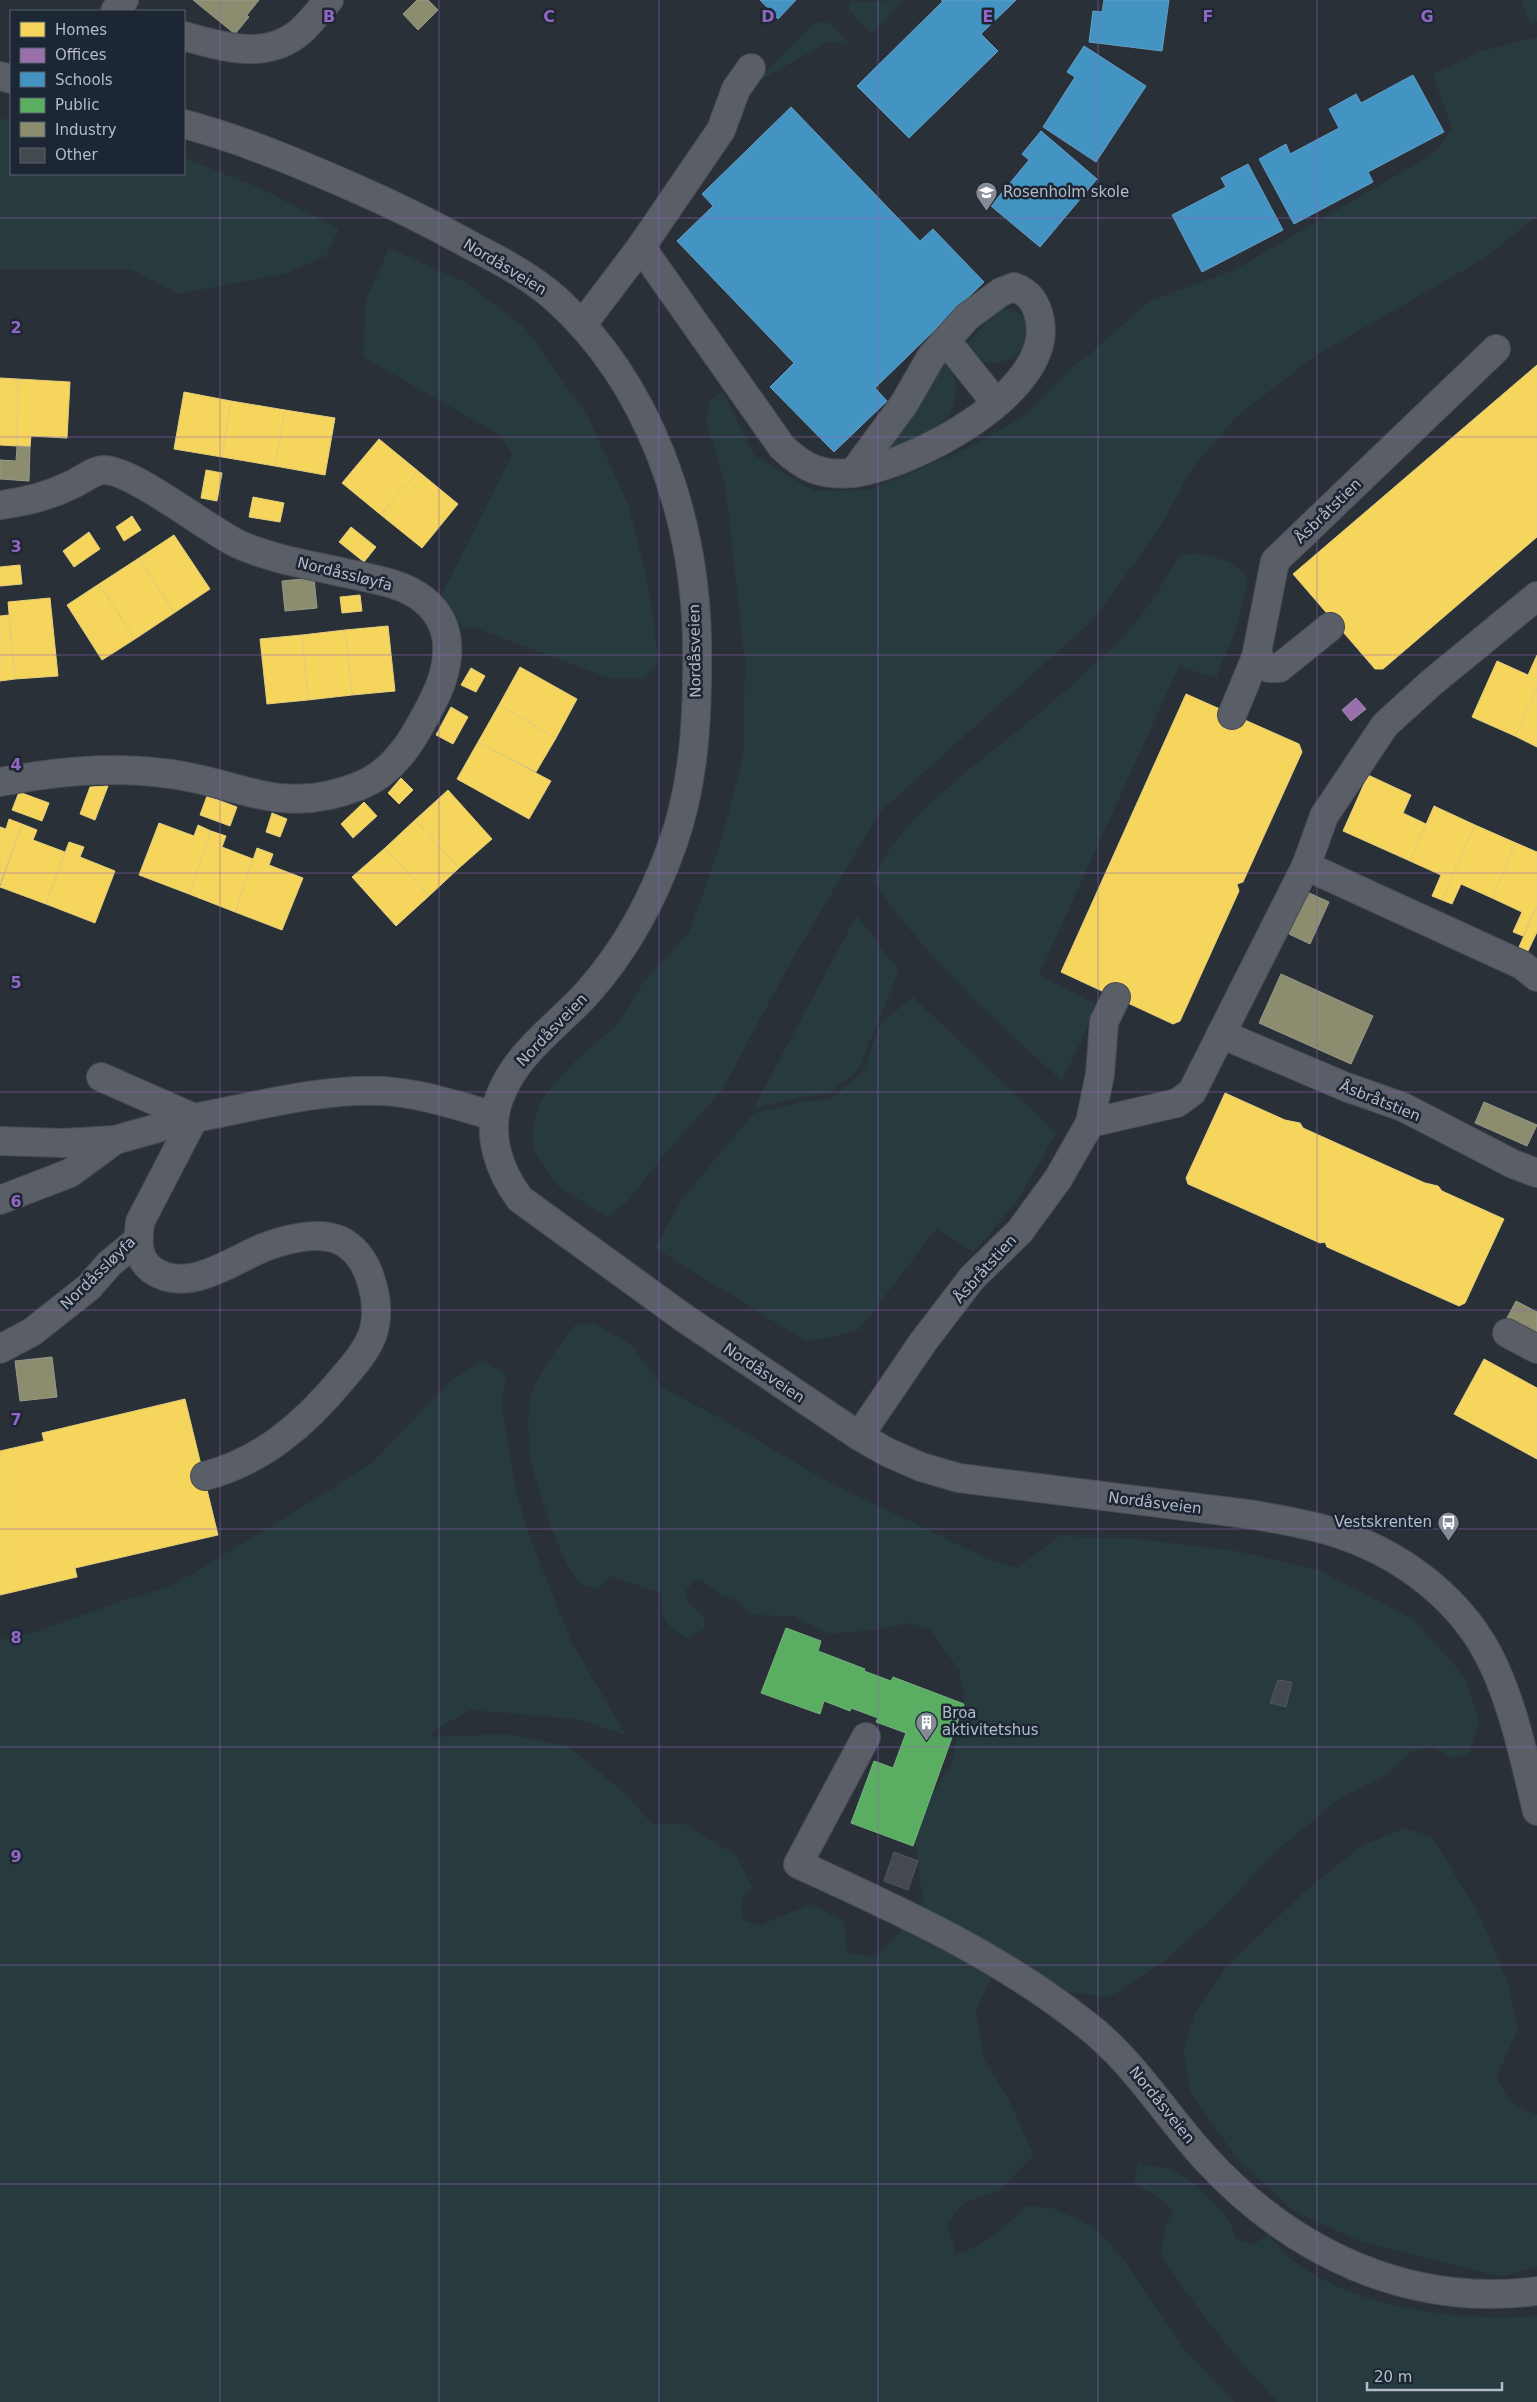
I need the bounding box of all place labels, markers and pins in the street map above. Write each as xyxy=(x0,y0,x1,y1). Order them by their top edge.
school or university icon: Rosenholm skole xyxy=(975,180,999,211)
place label: Rosenholm skole xyxy=(1003,183,1129,201)
bus stop icon: Vestskrenten xyxy=(1436,1510,1460,1541)
place label: Vestskrenten xyxy=(1334,1513,1432,1531)
place label: Broa aktivitetshus xyxy=(942,1704,1039,1739)
building icon: Broa aktivitetshus xyxy=(914,1710,938,1741)

